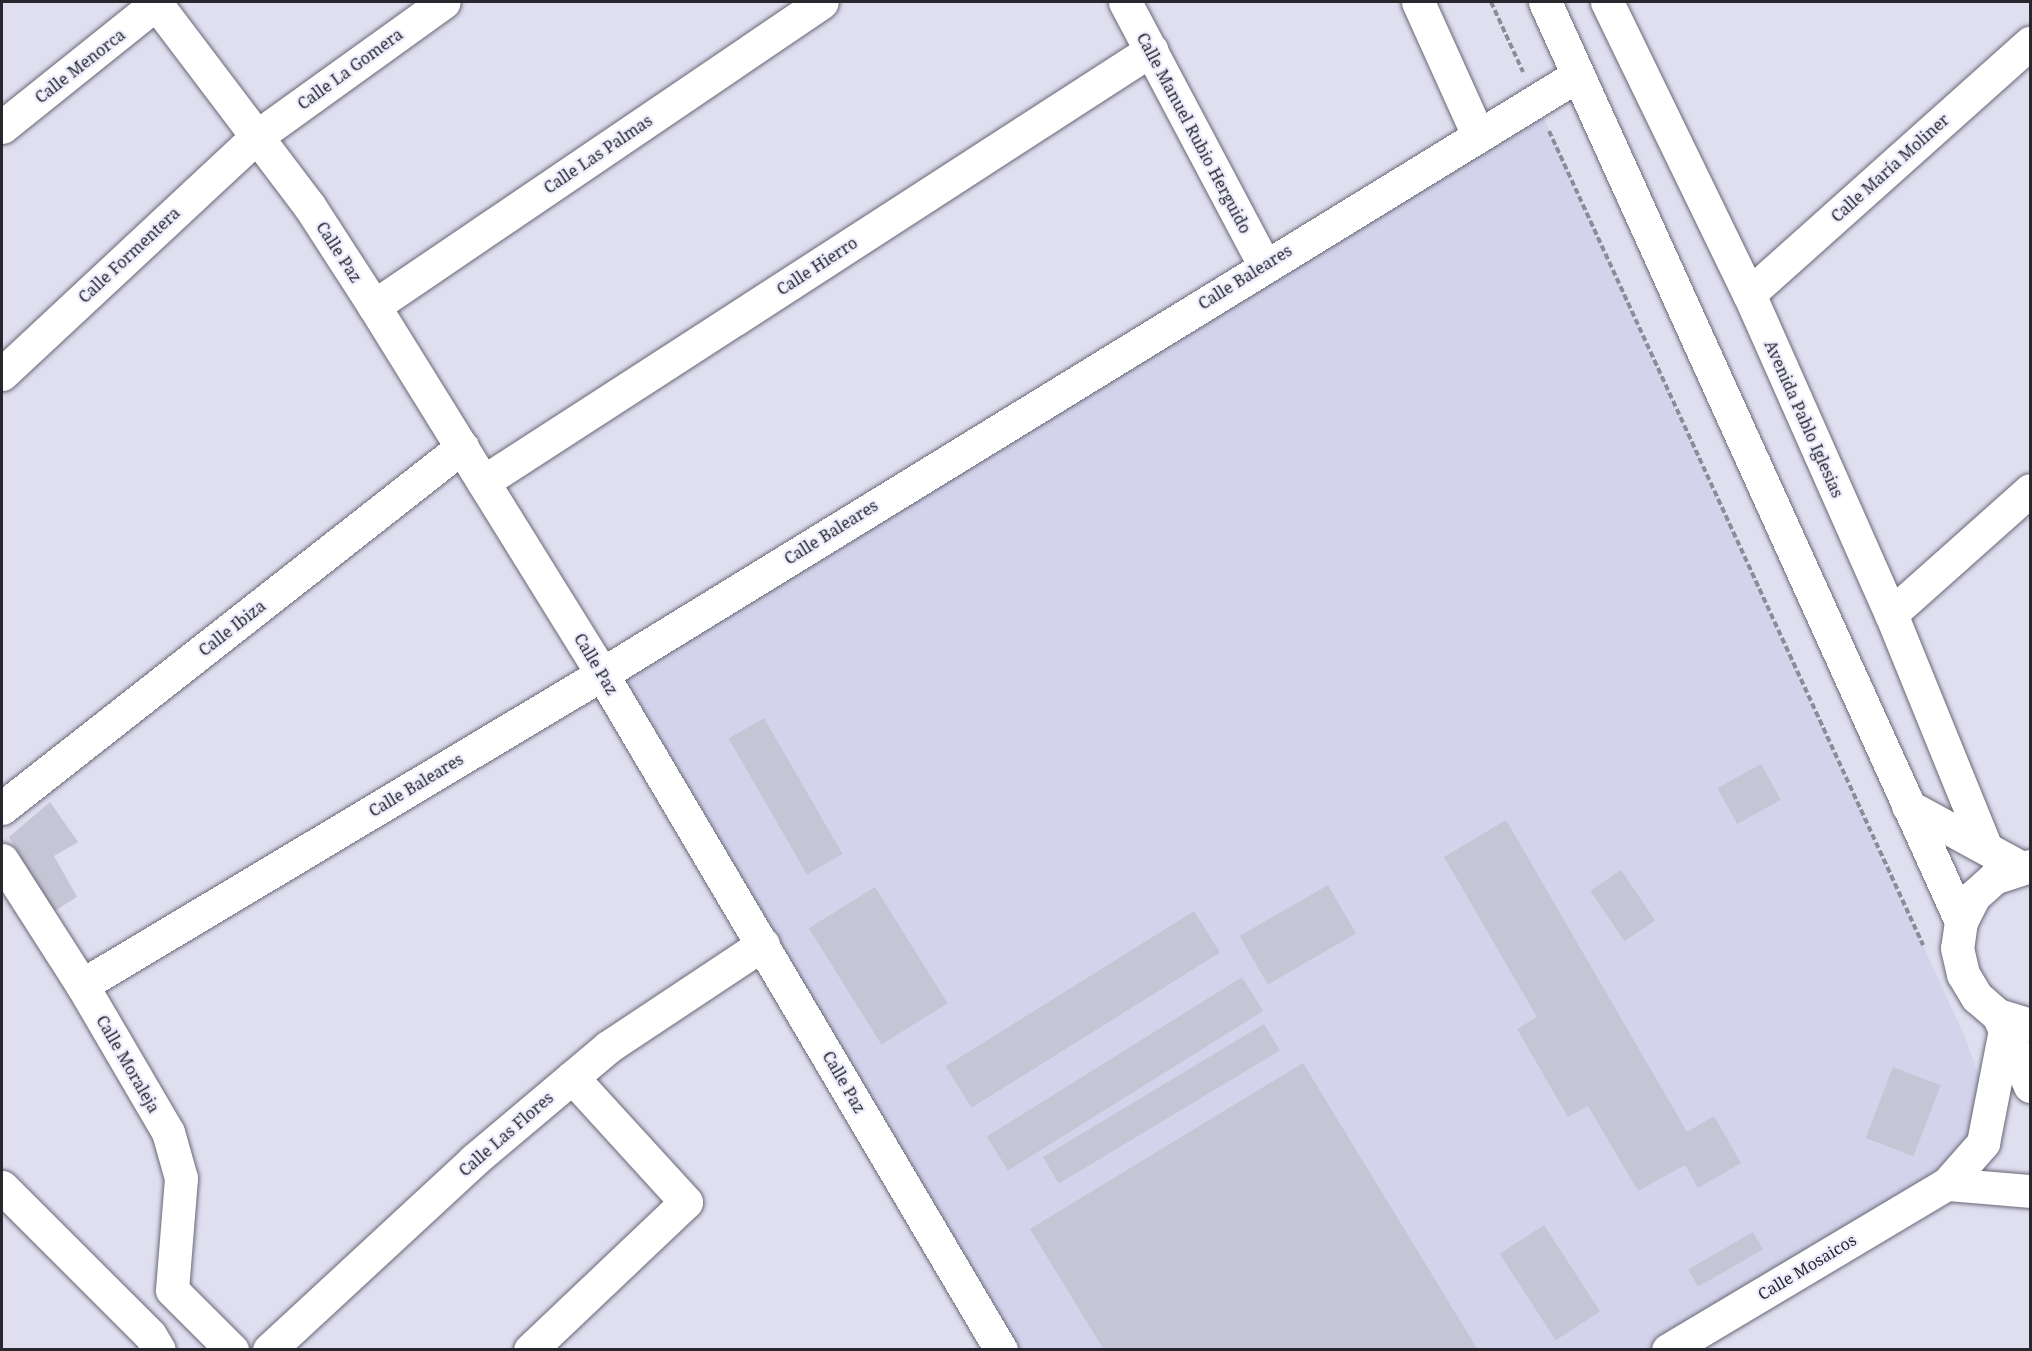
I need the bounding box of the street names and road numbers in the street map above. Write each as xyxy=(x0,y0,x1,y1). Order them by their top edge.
street label: Calle La Gomera xyxy=(294,24,406,114)
street label: Calle Menorca xyxy=(31,25,129,107)
street label: Calle Manuel Rubio Herguido xyxy=(1133,29,1255,237)
street label: Calle María Moliner xyxy=(1827,110,1953,226)
street label: Calle Las Palmas xyxy=(540,111,656,197)
street label: Calle Formentera xyxy=(74,203,184,307)
street label: Calle Paz xyxy=(312,218,366,286)
street label: Calle Hierro xyxy=(773,233,861,299)
street label: Calle Baleares xyxy=(1195,241,1295,313)
street label: Avenida Pablo Iglesias xyxy=(1761,337,1847,501)
street label: Calle Baleares xyxy=(781,496,881,568)
street label: Calle Ibiza xyxy=(195,596,269,660)
street label: Calle Paz xyxy=(570,630,622,698)
street label: Calle Baleares xyxy=(365,749,467,821)
street label: Calle Moraleja xyxy=(92,1012,164,1116)
street label: Calle Paz xyxy=(819,1048,869,1116)
street label: Calle Las Flores xyxy=(455,1088,557,1180)
street label: Calle Mosaicos xyxy=(1754,1230,1860,1304)

